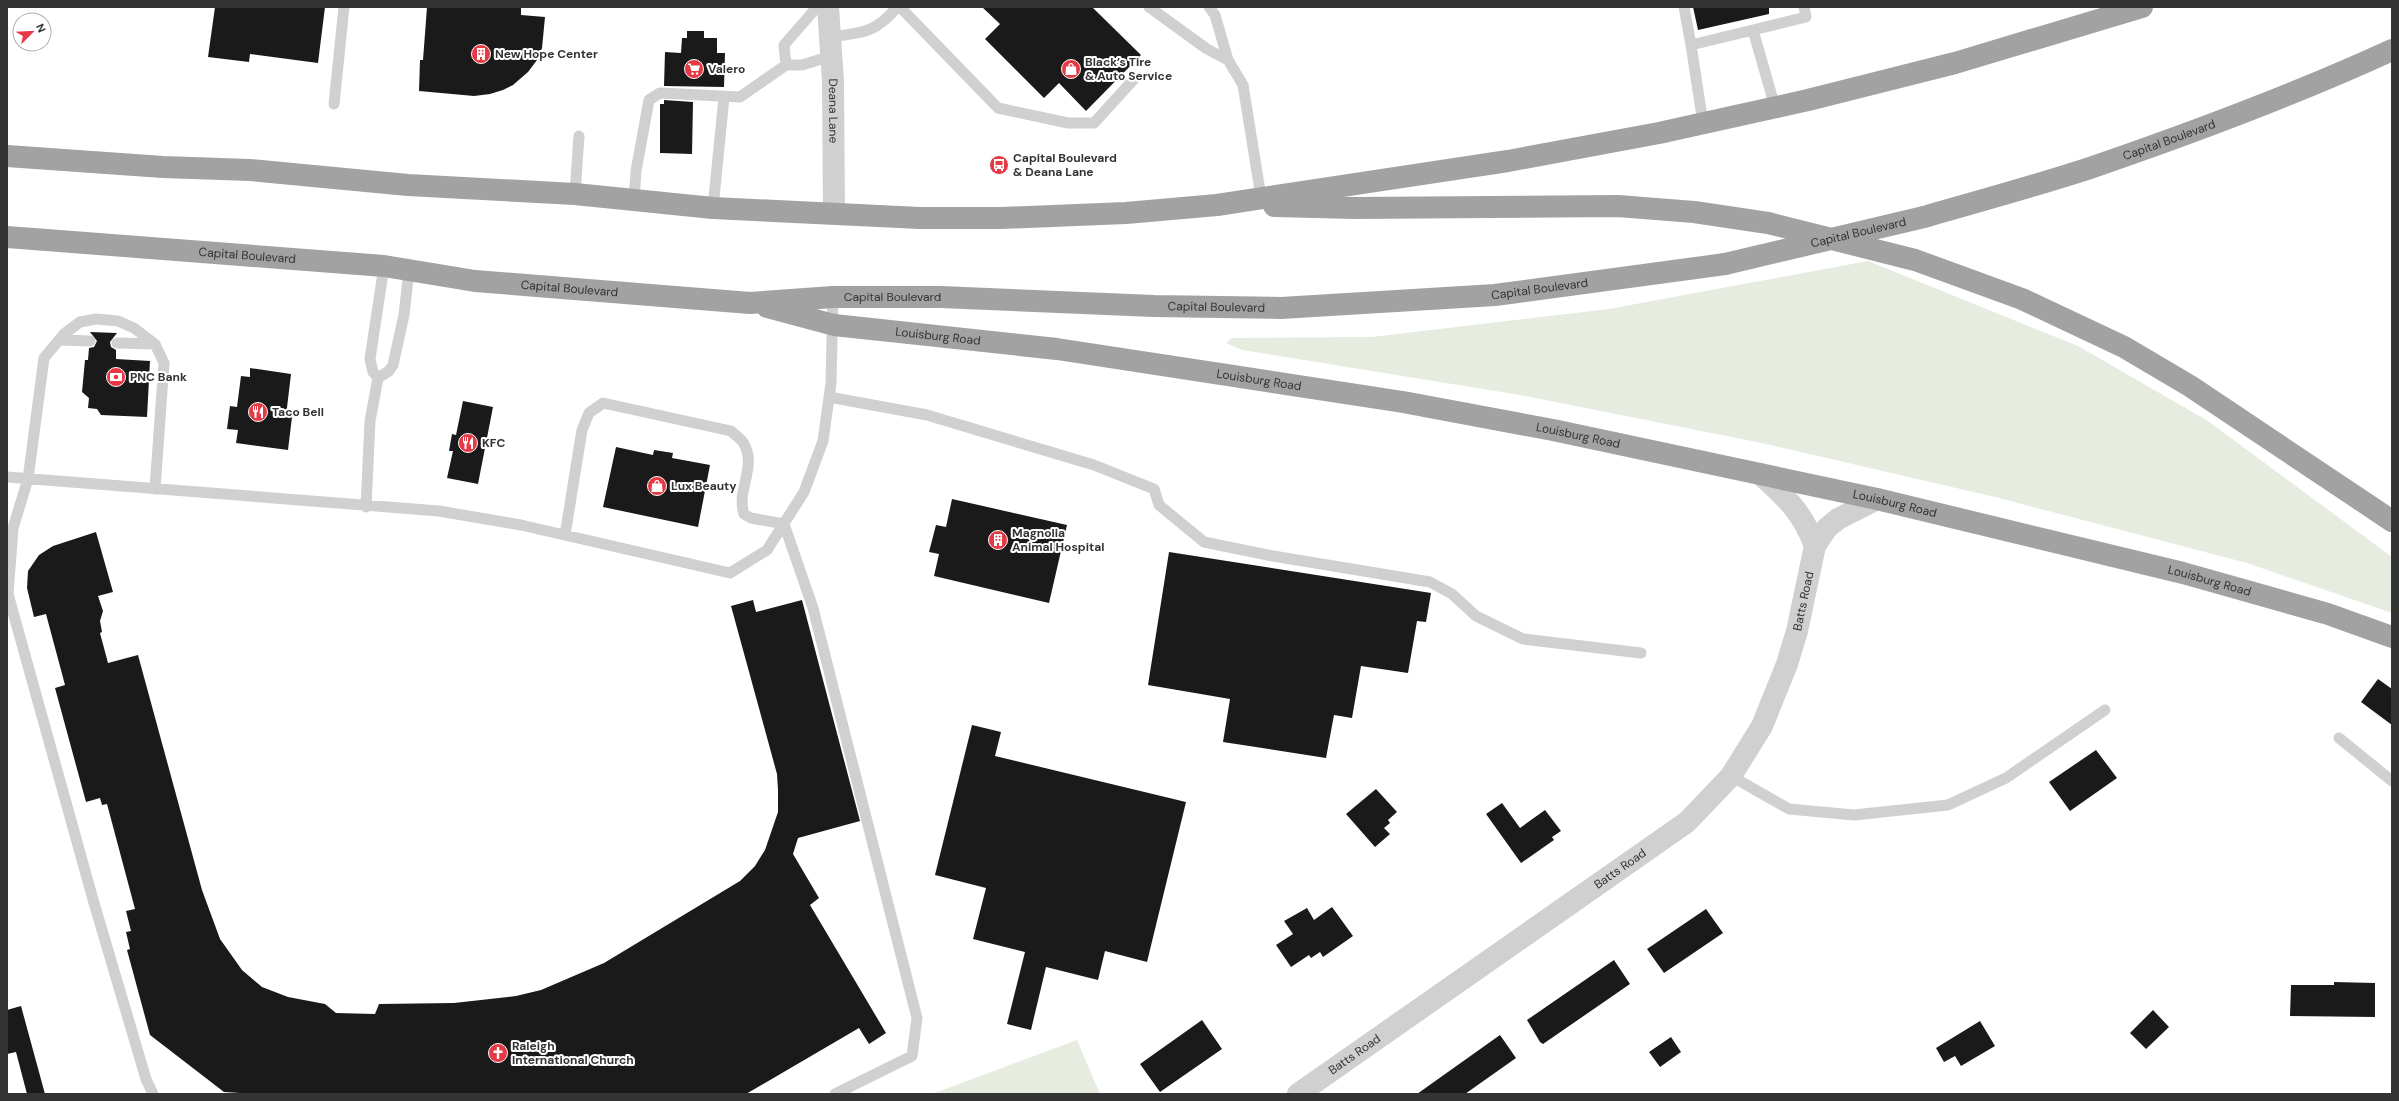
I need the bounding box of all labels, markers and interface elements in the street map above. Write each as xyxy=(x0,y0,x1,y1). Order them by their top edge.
north arrow xyxy=(12,12,52,52)
text: N xyxy=(33,21,49,34)
building icon: New Hope Center xyxy=(470,43,492,65)
place label: New Hope Center xyxy=(495,46,598,62)
place label: Black’s Tire & Auto Service xyxy=(1085,54,1172,84)
supermarket icon: Valero xyxy=(683,58,705,80)
shop icon: Black’s Tire & Auto Service xyxy=(1060,58,1082,80)
place label: Valero xyxy=(708,61,745,77)
street label: Deana Lane xyxy=(825,78,841,143)
street label: Capital Boulevard xyxy=(2121,116,2218,164)
place label: Capital Boulevard & Deana Lane xyxy=(1013,150,1117,180)
bus stop icon: Capital Boulevard & Deana Lane xyxy=(988,154,1010,176)
street label: Capital Boulevard xyxy=(1809,214,1908,252)
street label: Capital Boulevard xyxy=(198,244,297,267)
street label: Capital Boulevard xyxy=(1490,275,1589,303)
street label: Capital Boulevard xyxy=(520,277,619,300)
street label: Capital Boulevard xyxy=(844,289,941,305)
street label: Capital Boulevard xyxy=(1167,298,1265,316)
street label: Louisburg Road xyxy=(895,324,981,349)
bank icon: PNC Bank xyxy=(105,366,127,388)
street label: Louisburg Road xyxy=(1215,366,1302,394)
place label: PNC Bank xyxy=(130,369,187,385)
restaurant icon: Taco Bell xyxy=(247,401,269,423)
place label: Taco Bell xyxy=(272,404,324,420)
street label: Louisburg Road xyxy=(1535,419,1622,452)
restaurant icon: KFC xyxy=(457,432,479,454)
place label: KFC xyxy=(482,435,506,451)
shop icon: Lux Beauty xyxy=(646,475,668,497)
place label: Lux Beauty xyxy=(671,478,737,494)
street label: Louisburg Road xyxy=(1852,486,1938,521)
place label: Magnolia Animal Hospital xyxy=(1012,525,1104,555)
building icon: Magnolia Animal Hospital xyxy=(987,529,1009,551)
street label: Louisburg Road xyxy=(2166,562,2253,600)
street label: Batts Road xyxy=(1789,570,1817,632)
street label: Batts Road xyxy=(1591,845,1649,893)
street label: Batts Road xyxy=(1325,1031,1384,1078)
place label: Raleigh International Church xyxy=(512,1038,634,1068)
church icon: Raleigh International Church xyxy=(487,1042,509,1064)

